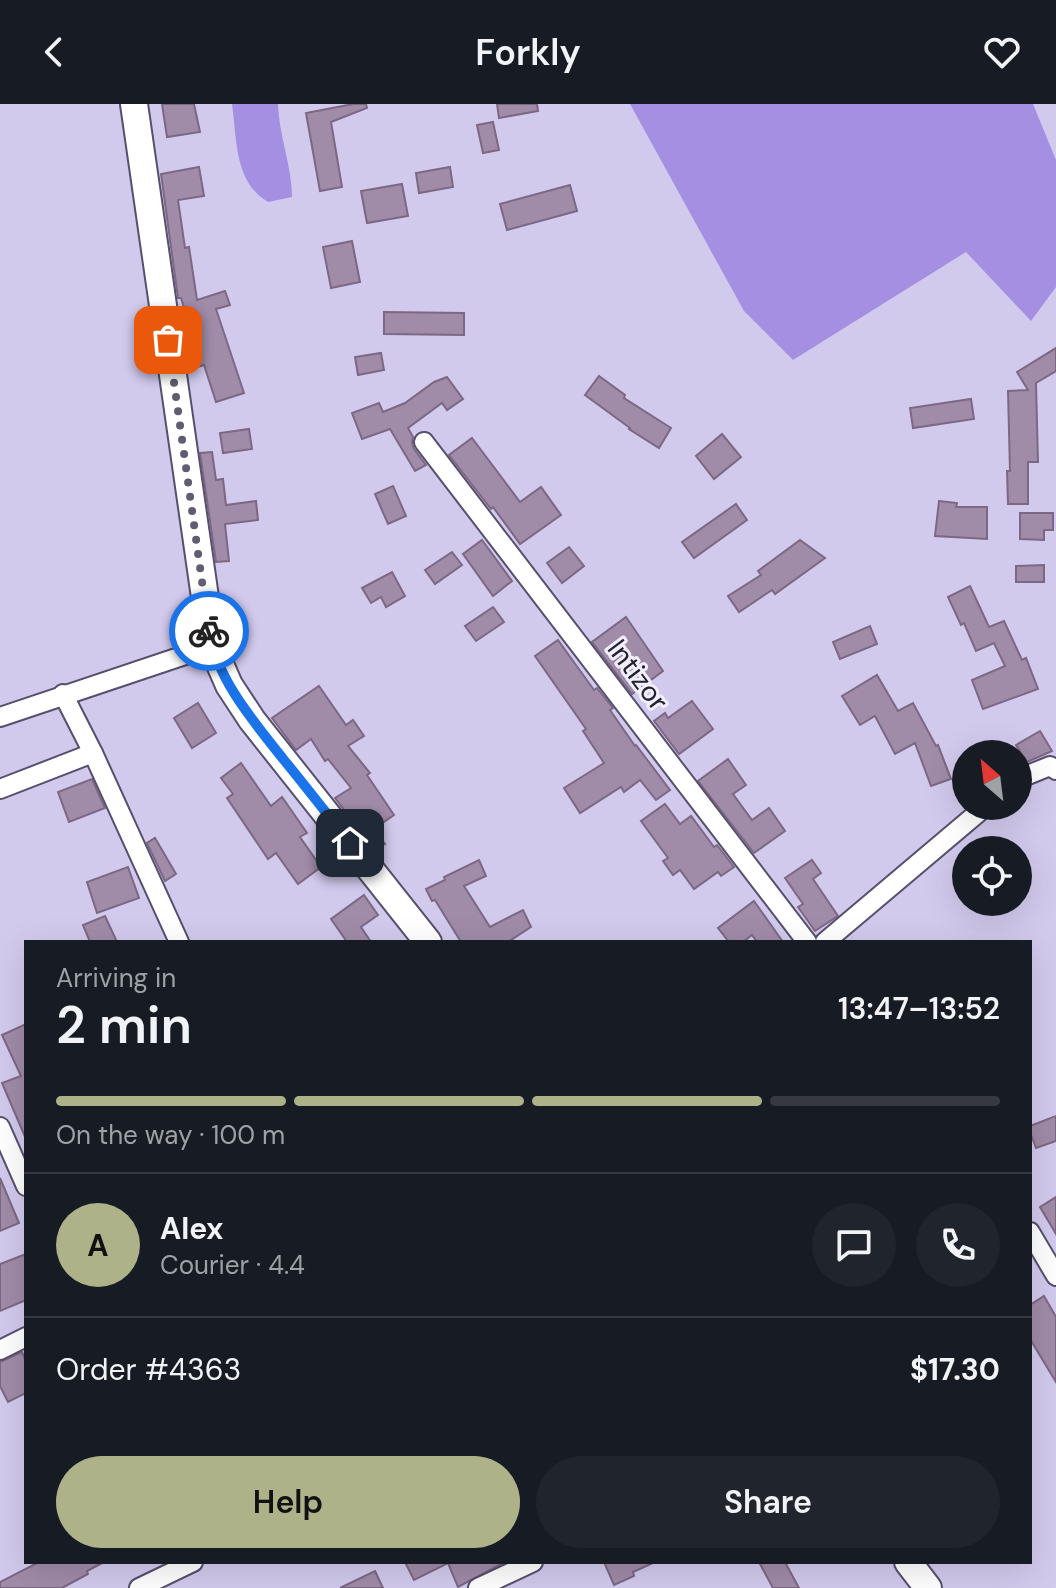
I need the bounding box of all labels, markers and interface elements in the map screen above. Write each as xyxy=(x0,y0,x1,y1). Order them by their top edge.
text: Forkly xyxy=(475,29,581,76)
icon: back xyxy=(32,30,76,74)
icon: heart xyxy=(980,30,1024,74)
pin xyxy=(134,306,202,374)
icon: bag xyxy=(146,318,190,362)
courier xyxy=(169,591,249,671)
icon: bike xyxy=(187,609,231,653)
street label: Intizor xyxy=(599,632,677,718)
north arrow xyxy=(952,740,1032,820)
map controls xyxy=(952,740,1032,916)
pin xyxy=(316,809,384,877)
icon: home xyxy=(328,821,372,865)
button: locate xyxy=(952,836,1032,916)
text: Arriving in xyxy=(56,961,176,995)
text: 13:47–13:52 xyxy=(838,989,1000,1028)
text: 2 min xyxy=(56,991,192,1059)
text: On the way · 100 m xyxy=(56,1118,285,1152)
button: chat xyxy=(812,1203,896,1287)
button: phone xyxy=(916,1203,1000,1287)
text: Alex xyxy=(160,1209,223,1248)
text: A xyxy=(87,1226,109,1265)
text: Courier · 4.4 xyxy=(160,1248,305,1282)
text: Order #4363 xyxy=(56,1350,241,1389)
text: $17.30 xyxy=(910,1350,1000,1389)
button: Help xyxy=(56,1456,520,1548)
button: Share xyxy=(536,1456,1000,1548)

